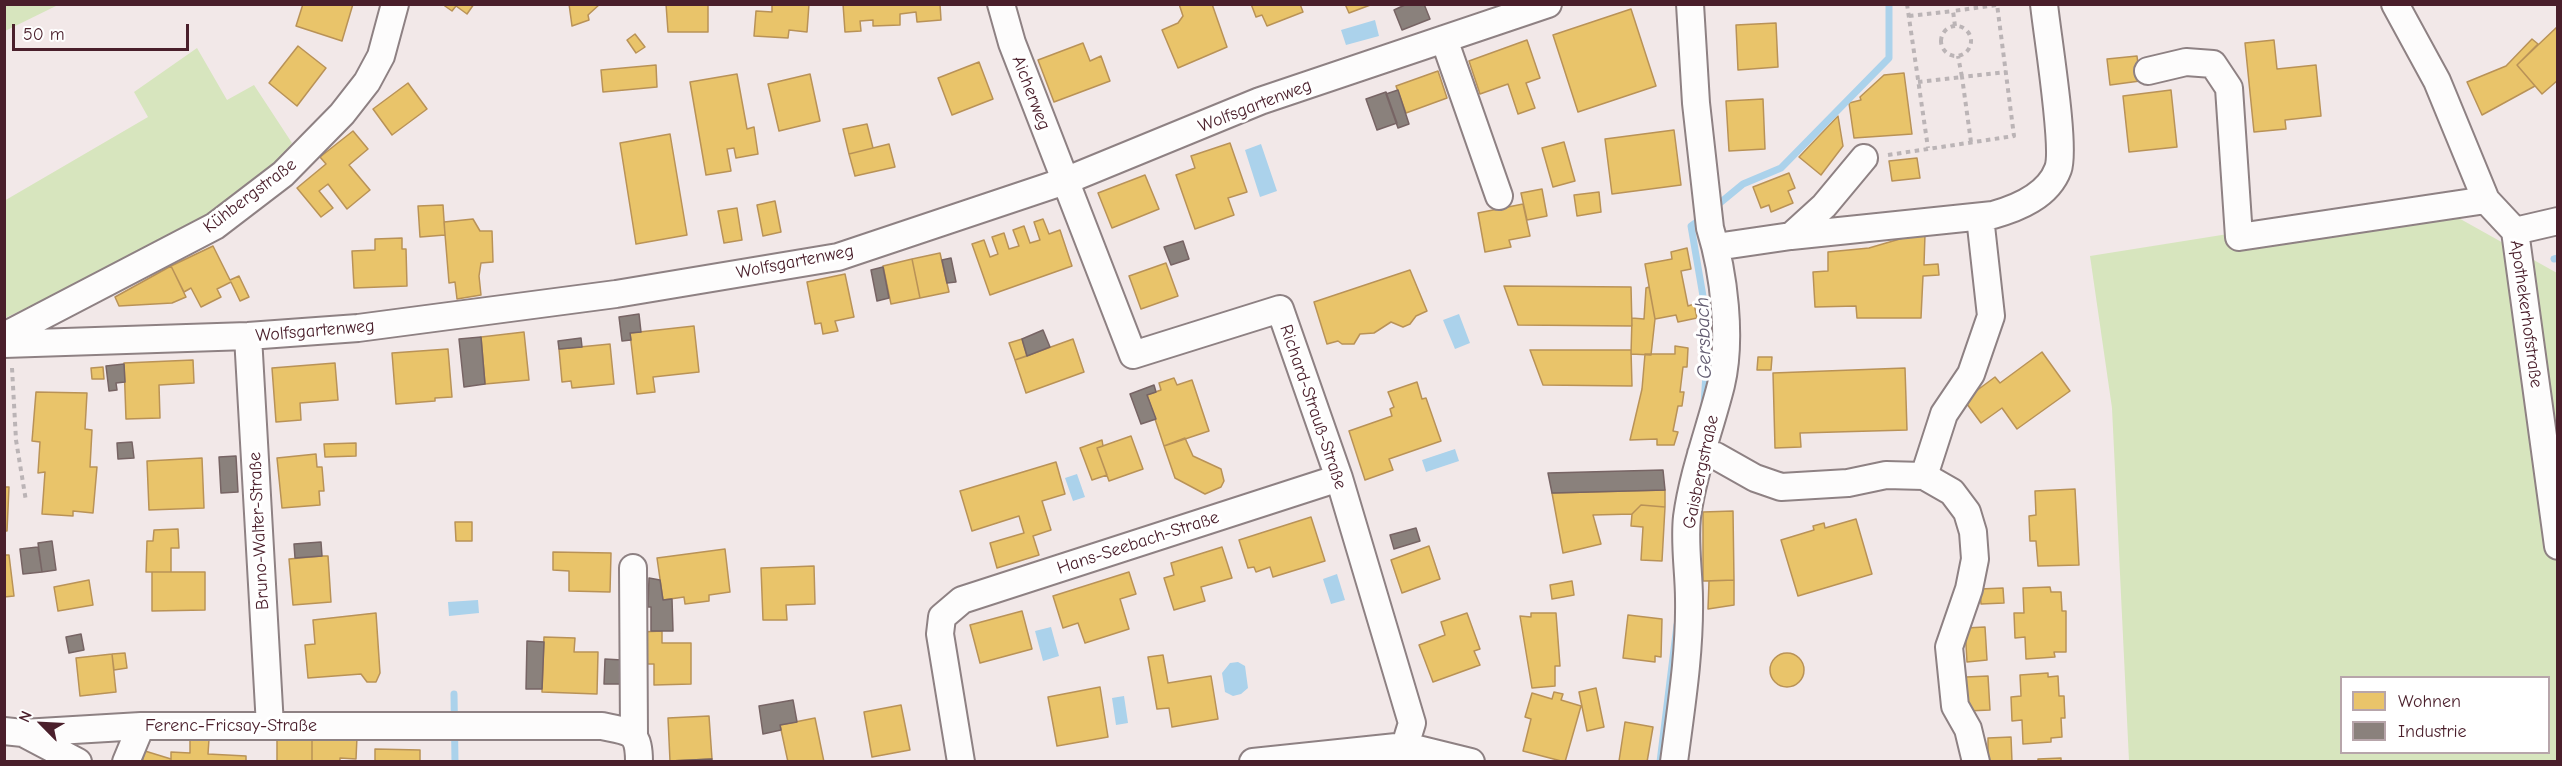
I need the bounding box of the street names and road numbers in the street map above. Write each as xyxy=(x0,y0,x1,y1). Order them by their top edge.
street label: Aicherweg xyxy=(1007,53,1055,133)
street label: Wolfsgartenweg xyxy=(1195,75,1315,137)
street label: Kühbergstraße xyxy=(199,154,301,238)
street label: Apothekerhofstraße xyxy=(2505,239,2547,389)
street label: Wolfsgartenweg xyxy=(734,240,856,284)
street label: Wolfsgartenweg xyxy=(255,315,375,347)
street label: Richard-Strauß-Straße xyxy=(1275,322,1351,492)
street label: Gaisbergstraße xyxy=(1678,413,1724,531)
street label: Bruno-Walter-Straße xyxy=(244,451,274,611)
street label: Hans-Seebach-Straße xyxy=(1054,507,1222,579)
street label: Ferenc-Fricsay-Straße xyxy=(145,715,317,737)

